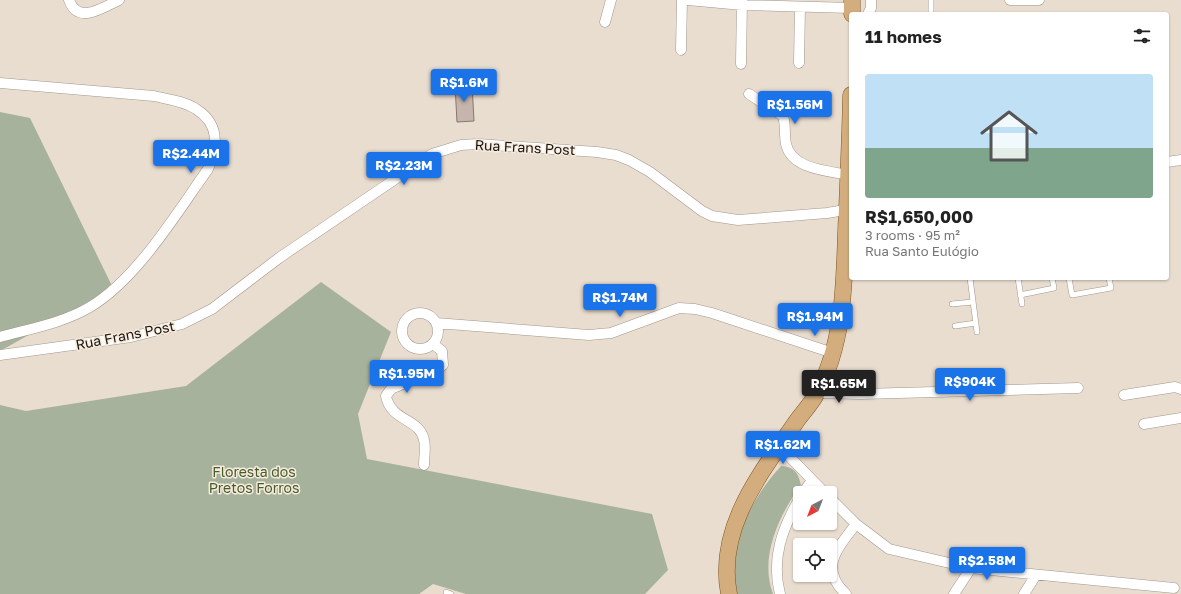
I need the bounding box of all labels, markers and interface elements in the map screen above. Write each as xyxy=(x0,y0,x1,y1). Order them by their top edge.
icon: filters xyxy=(1131,25,1153,47)
text: 11 homes xyxy=(865,26,942,47)
pin: R$1.6M xyxy=(431,69,497,103)
text: R$1.6M xyxy=(440,74,488,90)
pin: R$1.56M xyxy=(758,91,832,125)
text: R$1.56M xyxy=(767,96,823,112)
icon: home xyxy=(973,100,1045,172)
street label: Rua Frans Post xyxy=(474,136,576,158)
pin: R$2.44M xyxy=(154,140,228,174)
text: R$2.44M xyxy=(162,145,220,161)
pin: R$2.23M xyxy=(367,152,441,186)
text: R$2.23M xyxy=(375,157,433,173)
text: R$1,650,000 xyxy=(865,206,973,227)
text: 3 rooms · 95 m² xyxy=(865,227,960,243)
text: Rua Santo Eulógio xyxy=(865,243,979,259)
pin: R$1.74M xyxy=(583,284,657,318)
text: R$1.74M xyxy=(592,289,648,305)
pin: R$1.94M xyxy=(778,303,852,337)
text: R$1.94M xyxy=(787,308,843,324)
street label: Rua Frans Post xyxy=(74,317,176,353)
pin: R$1.95M xyxy=(370,360,444,394)
text: R$1.95M xyxy=(379,365,435,381)
pin: R$904K xyxy=(937,368,1003,402)
pin: R$1.65M xyxy=(802,370,876,404)
text: R$904K xyxy=(944,373,996,389)
text: R$1.65M xyxy=(811,375,867,391)
pin: R$1.62M xyxy=(746,431,820,465)
text: R$1.62M xyxy=(755,436,811,452)
park label: Floresta dos Pretos Forros xyxy=(209,463,299,496)
north arrow xyxy=(793,486,837,530)
map controls xyxy=(793,486,837,582)
button: locate xyxy=(793,538,837,582)
pin: R$2.58M xyxy=(950,547,1024,581)
text: R$2.58M xyxy=(958,552,1016,568)

